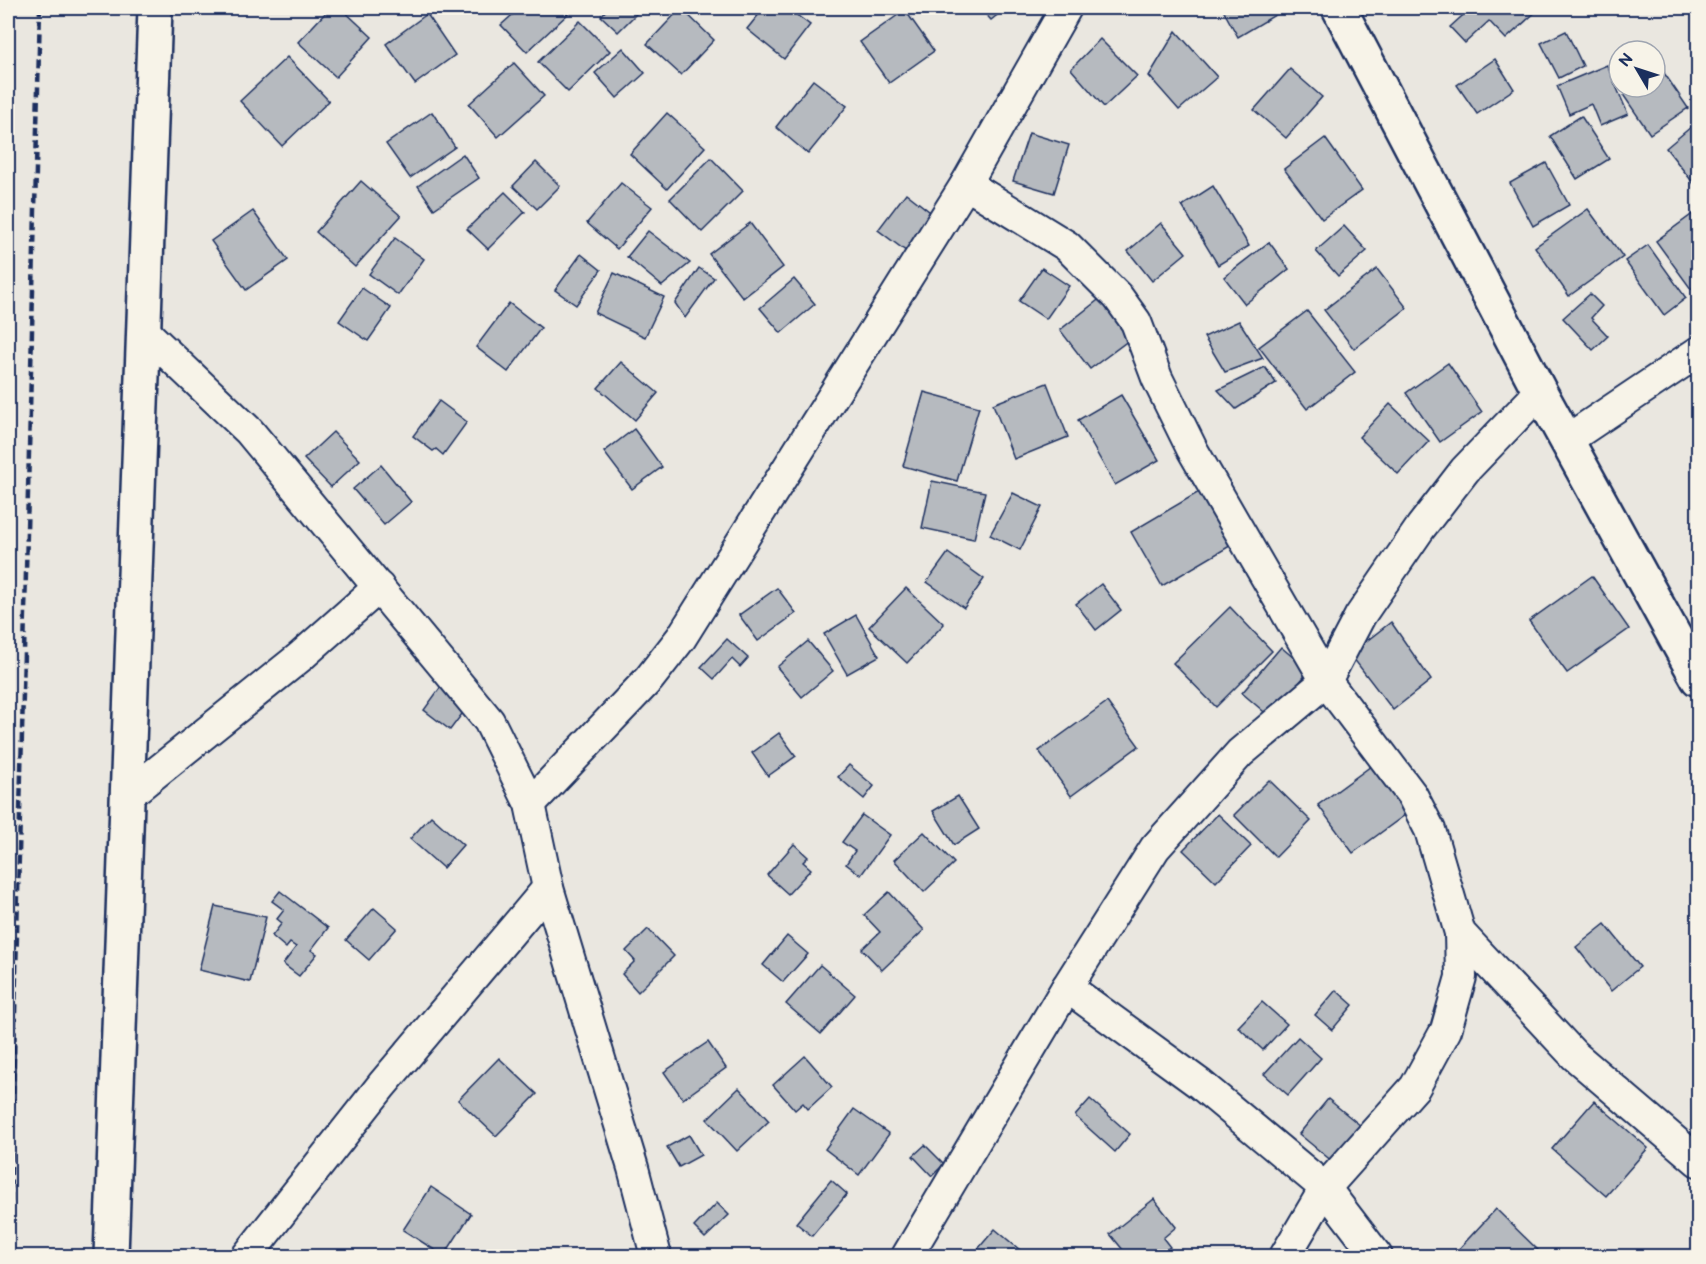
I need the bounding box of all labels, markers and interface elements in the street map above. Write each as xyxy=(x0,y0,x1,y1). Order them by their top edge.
north arrow xyxy=(1607,39,1667,99)
text: N xyxy=(1615,50,1638,71)

